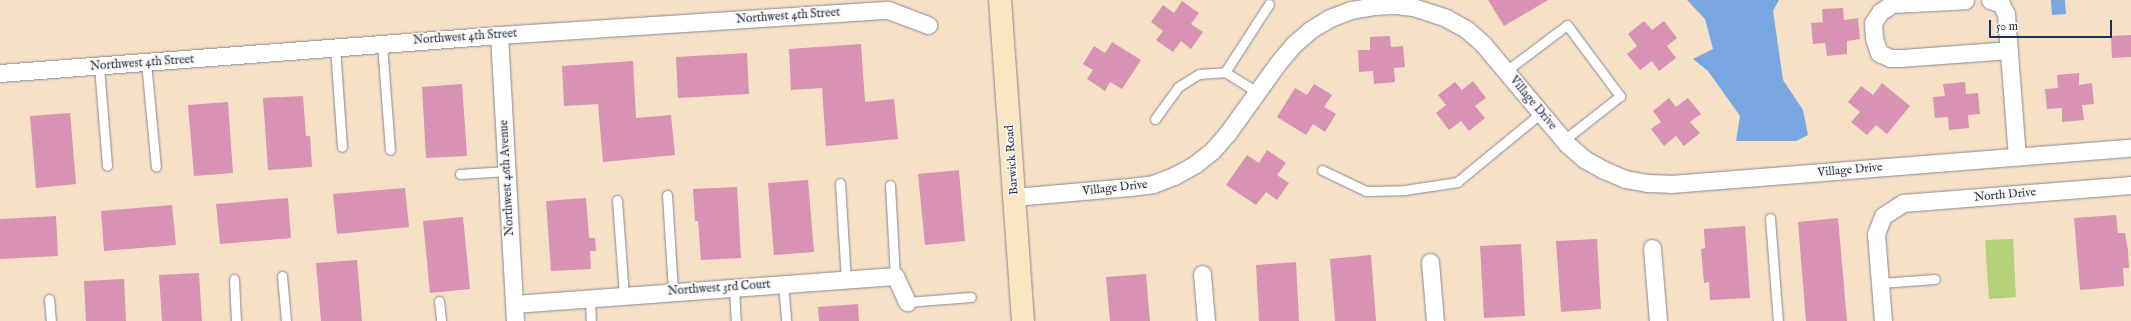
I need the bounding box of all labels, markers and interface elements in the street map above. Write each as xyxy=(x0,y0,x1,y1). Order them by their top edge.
street label: Northwest 4th Street xyxy=(735,5,841,27)
scale bar xyxy=(1991,12,2114,38)
text: 50 m xyxy=(1996,19,2018,34)
street label: Northwest 4th Street xyxy=(412,26,518,48)
street label: Northwest 4th Street xyxy=(89,52,195,74)
street label: Village Drive xyxy=(1506,73,1560,133)
street label: Northwest 46th Avenue xyxy=(497,120,517,236)
street label: Barwick Road xyxy=(1002,125,1022,195)
street label: Village Drive xyxy=(1817,160,1883,180)
street label: Village Drive xyxy=(1082,177,1148,199)
street label: North Drive xyxy=(1974,185,2036,205)
street label: Northwest 3rd Court xyxy=(667,277,771,299)

